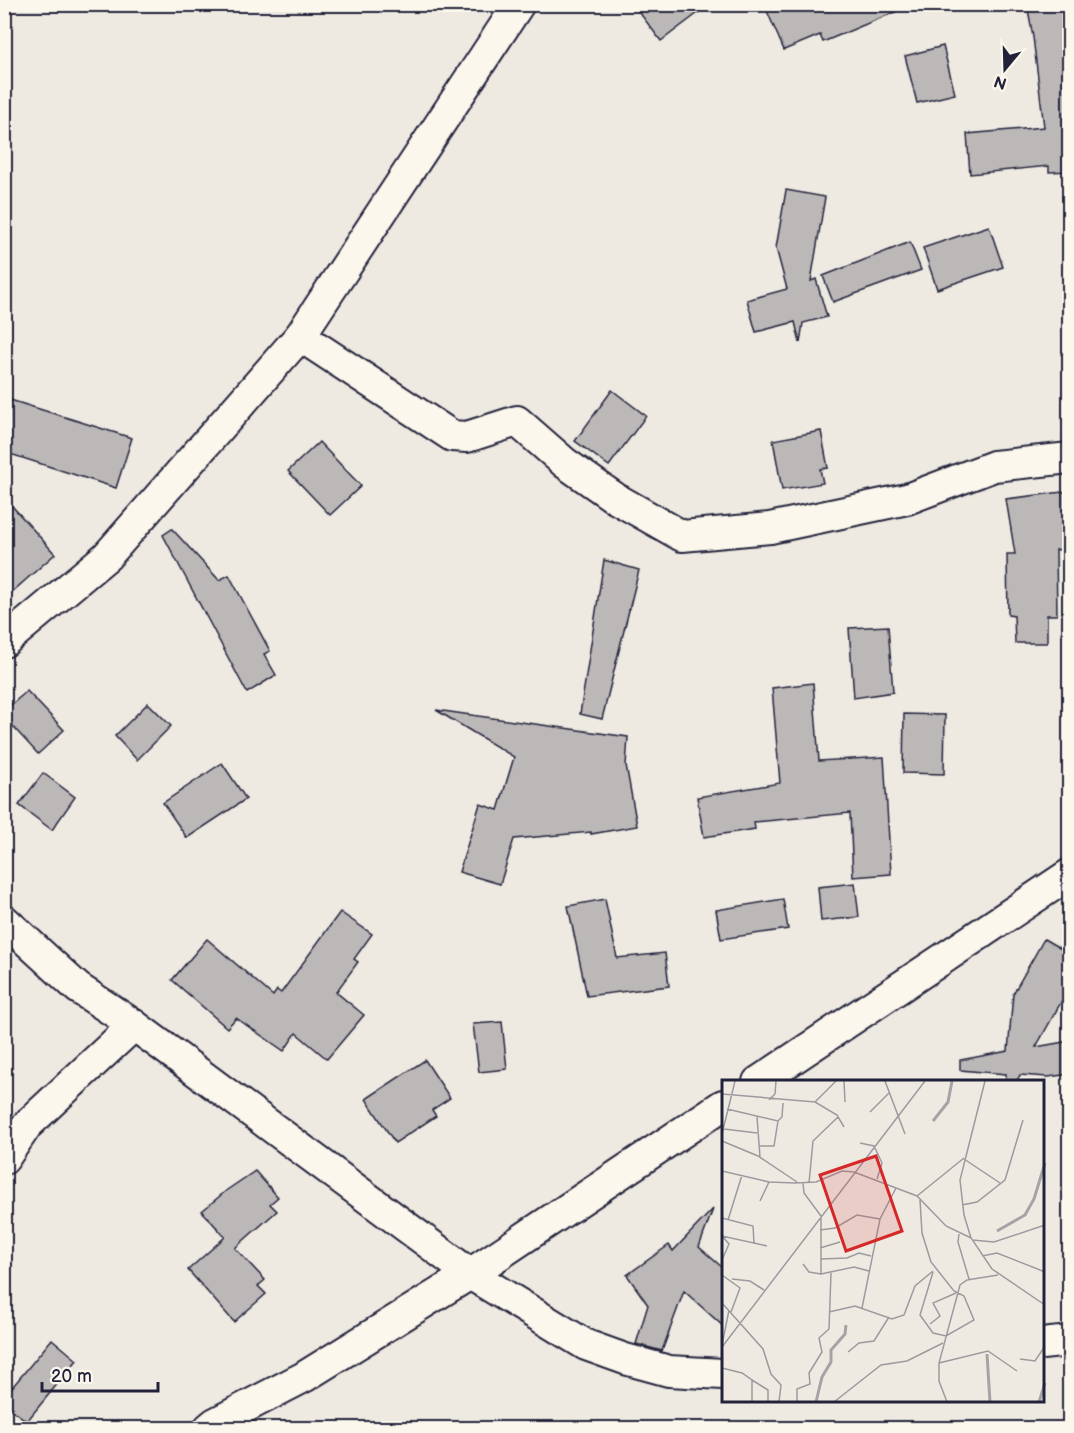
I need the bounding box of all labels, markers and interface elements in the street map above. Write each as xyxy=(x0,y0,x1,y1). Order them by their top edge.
north arrow xyxy=(975,39,1035,99)
text: N xyxy=(992,71,1009,93)
inset map xyxy=(722,1080,1044,1403)
scale bar xyxy=(42,1355,158,1393)
text: 20 m xyxy=(51,1366,92,1387)

